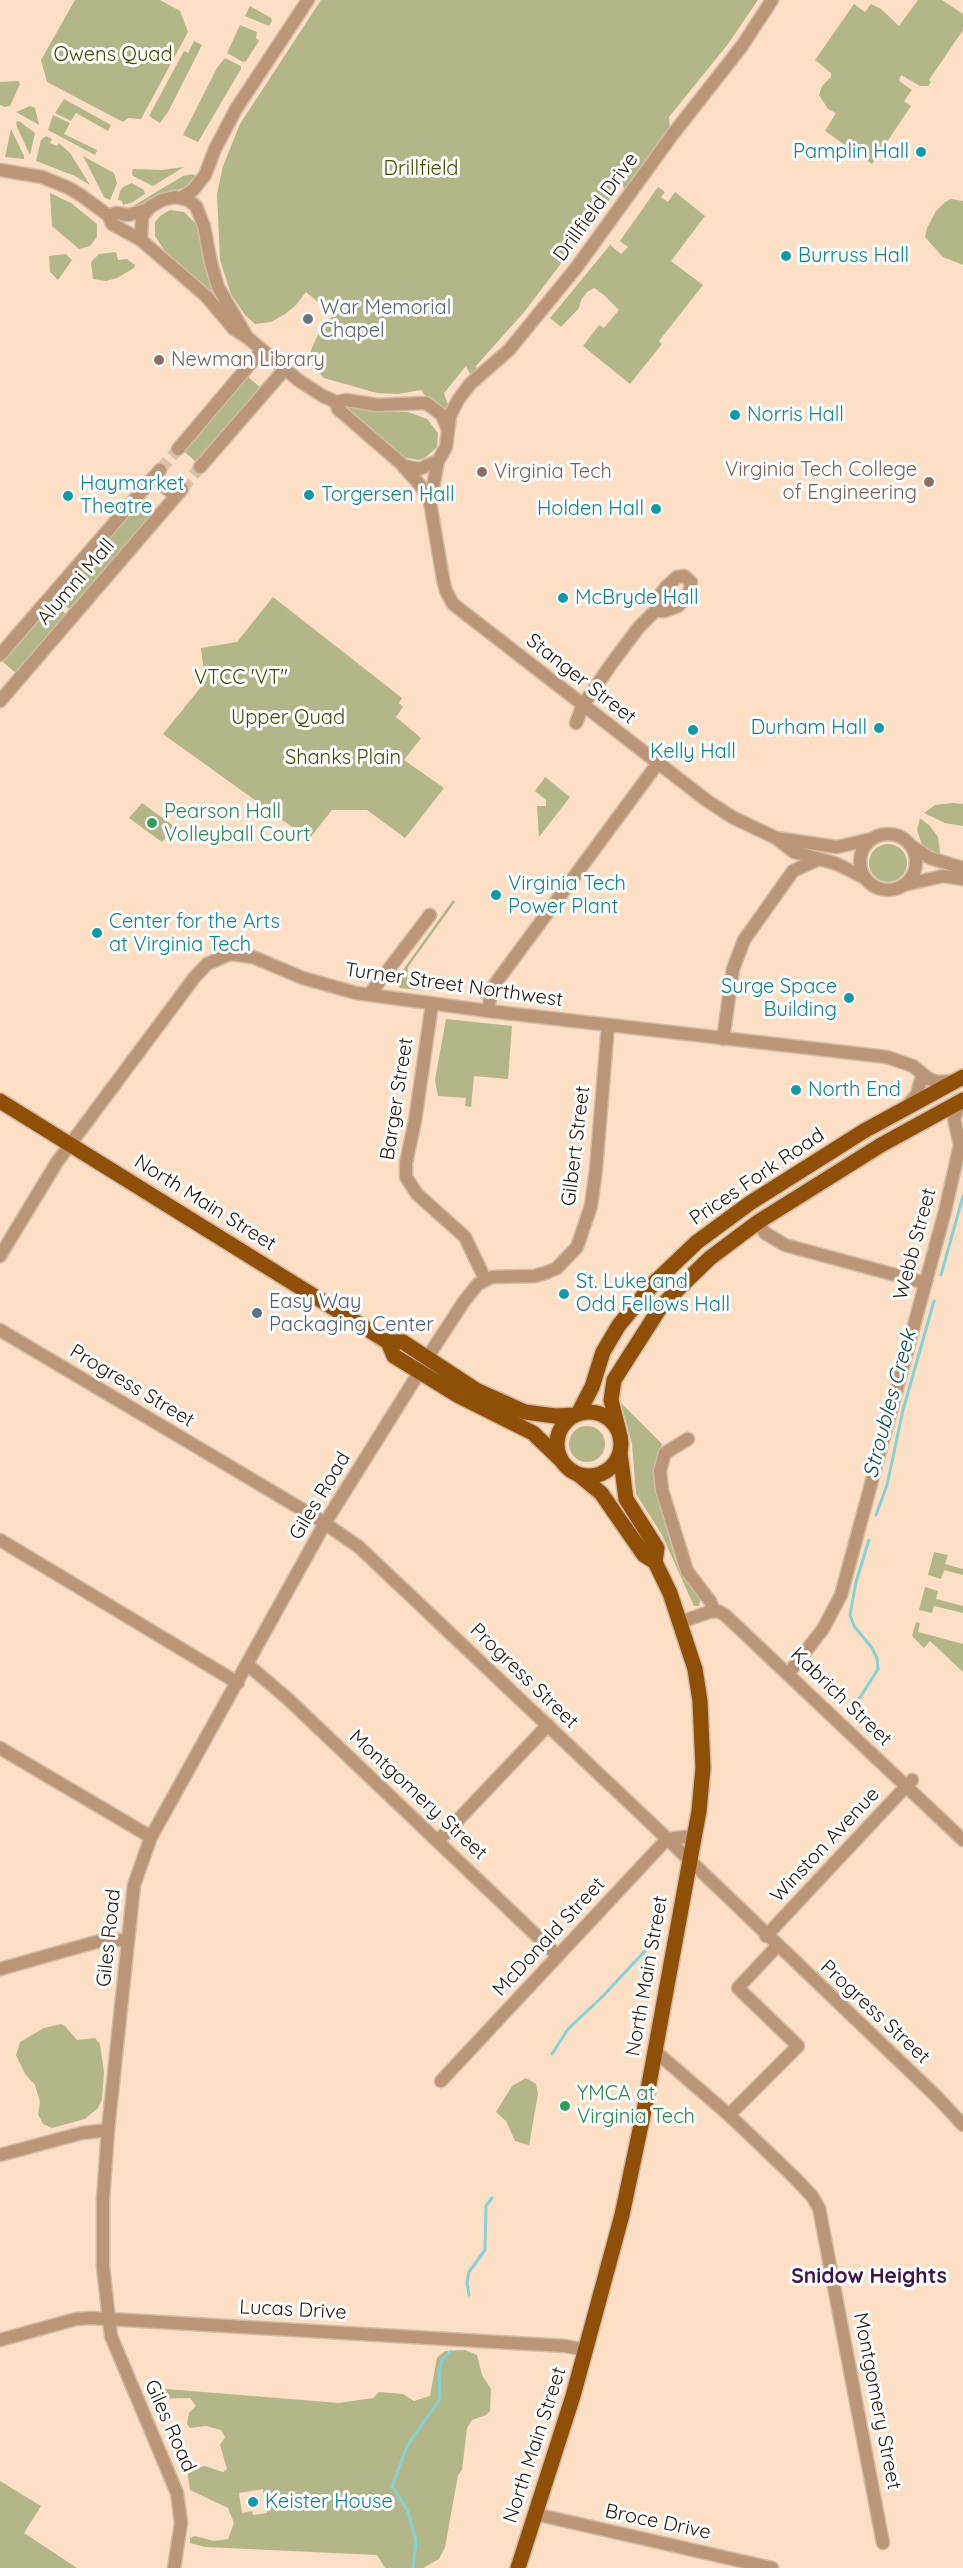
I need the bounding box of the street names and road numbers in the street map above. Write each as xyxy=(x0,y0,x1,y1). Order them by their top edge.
street label: Drillfield Drive xyxy=(549,148,643,266)
street label: Alumni Mall xyxy=(32,534,120,630)
street label: Stanger Street xyxy=(521,629,641,729)
street label: Turner Street Northwest xyxy=(343,958,565,1012)
street label: Barger Street xyxy=(375,1036,419,1162)
street label: Gilbert Street xyxy=(557,1085,595,1207)
street label: Prices Fork Road xyxy=(685,1123,829,1231)
street label: North Main Street xyxy=(130,1150,280,1256)
street label: Webb Street xyxy=(889,1186,941,1302)
street label: Progress Street xyxy=(65,1339,199,1433)
street label: Giles Road xyxy=(284,1448,356,1544)
street label: Progress Street xyxy=(465,1618,583,1734)
street label: Kabrich Street xyxy=(785,1643,897,1751)
street label: Montgomery Street xyxy=(344,1725,492,1865)
street label: Winston Avenue xyxy=(766,1782,884,1908)
street label: McDonald Street xyxy=(488,1873,610,2001)
street label: Giles Road xyxy=(92,1888,126,1988)
street label: North Main Street xyxy=(621,1894,673,2058)
street label: Progress Street xyxy=(815,1955,935,2069)
street label: Lucas Drive xyxy=(239,2295,347,2325)
street label: Montgomery Street xyxy=(848,2310,906,2492)
street label: North Main Street xyxy=(498,2364,572,2526)
street label: Giles Road xyxy=(139,2376,201,2476)
street label: Broce Drive xyxy=(603,2499,713,2545)

